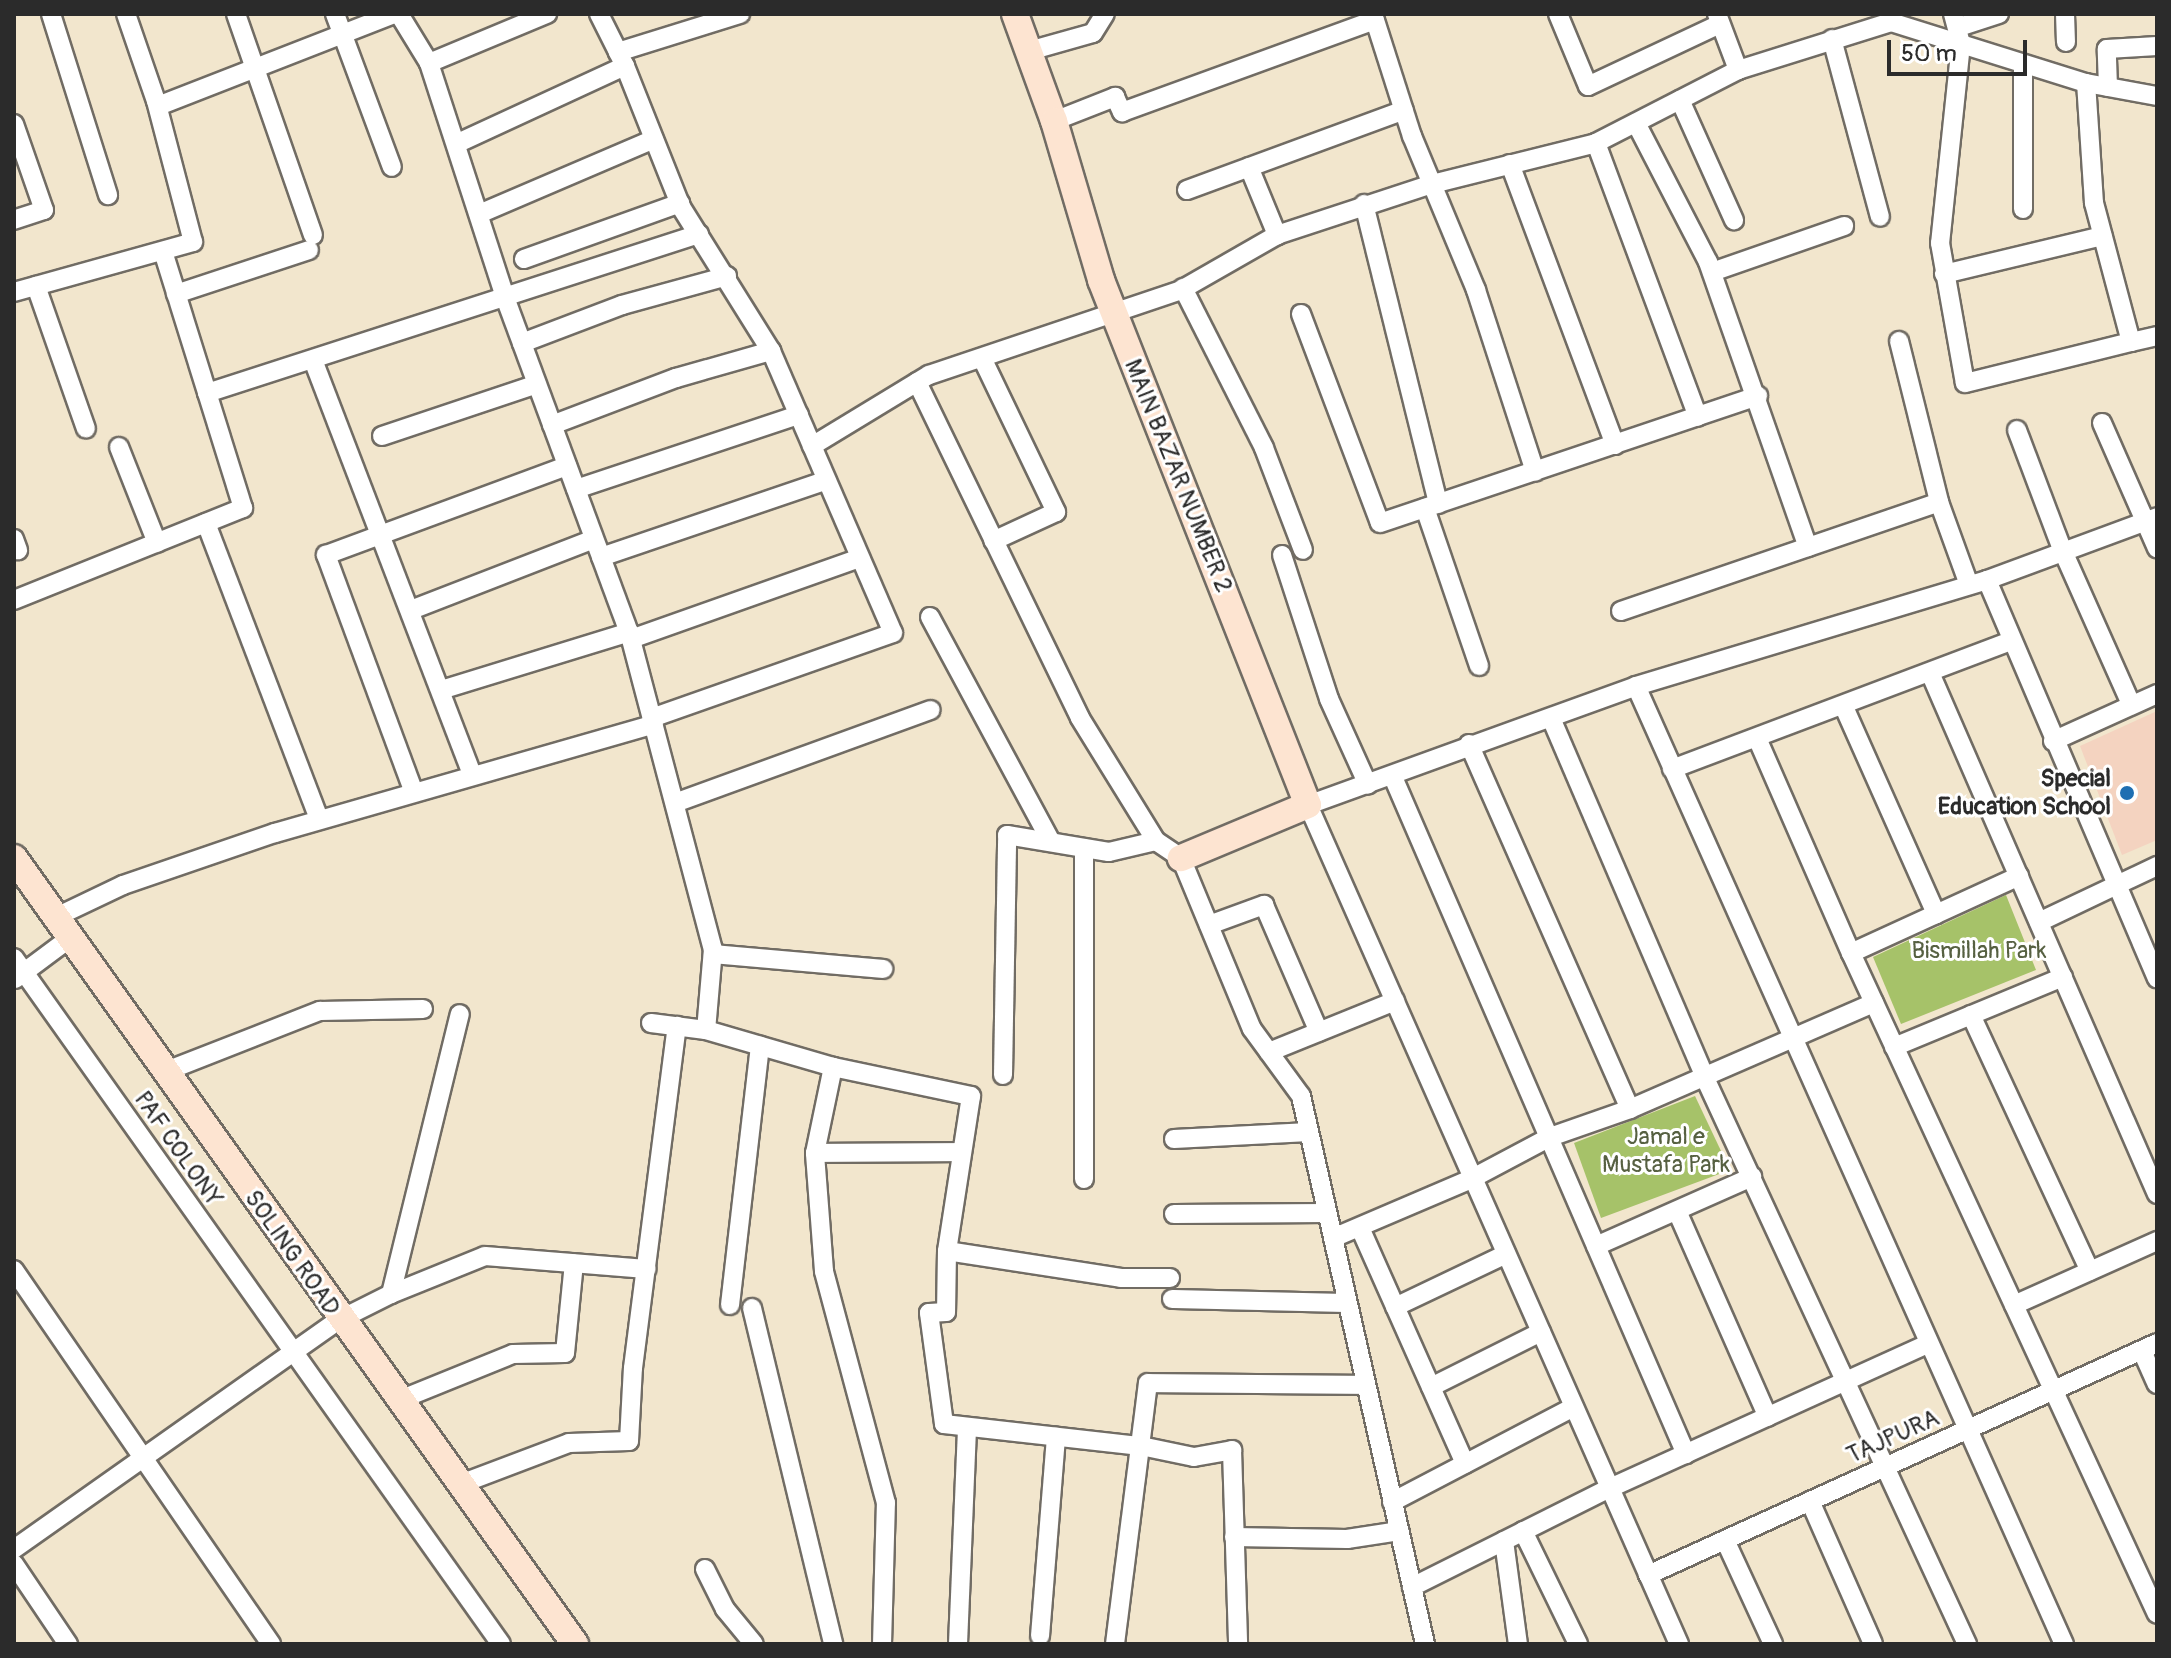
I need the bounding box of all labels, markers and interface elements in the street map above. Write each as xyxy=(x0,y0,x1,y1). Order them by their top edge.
scale bar xyxy=(1891,24,2031,74)
text: 50 m xyxy=(1901,39,1957,68)
street label: MAIN BAZAR NUMBER 2 xyxy=(1118,355,1238,597)
place label: Special Education School xyxy=(1938,765,2111,821)
marker: Special Education School xyxy=(2118,784,2136,802)
park label: Bismillah Park xyxy=(1911,937,2047,965)
street label: PAF COLONY xyxy=(128,1086,228,1212)
park label: Jamal e Mustafa Park xyxy=(1602,1123,1730,1179)
street label: SOLING ROAD xyxy=(238,1185,346,1321)
street label: TAJPURA xyxy=(1842,1404,1944,1470)

